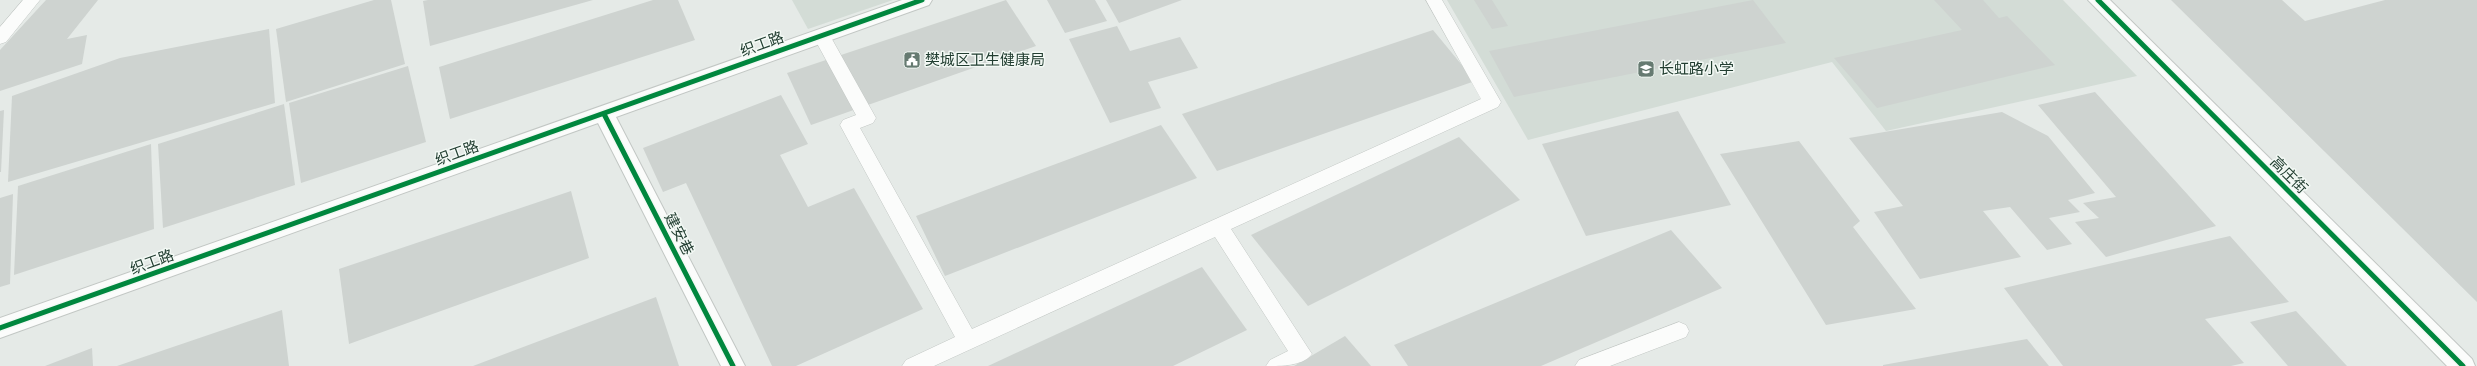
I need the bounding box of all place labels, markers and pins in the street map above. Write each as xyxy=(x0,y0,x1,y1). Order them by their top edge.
public building icon: 樊城区卫生健康局 xyxy=(902,50,922,70)
place label: 樊城区卫生健康局 xyxy=(925,52,1045,68)
school or university icon: 长虹路小学 xyxy=(1636,59,1656,79)
place label: 长虹路小学 xyxy=(1659,61,1734,77)

